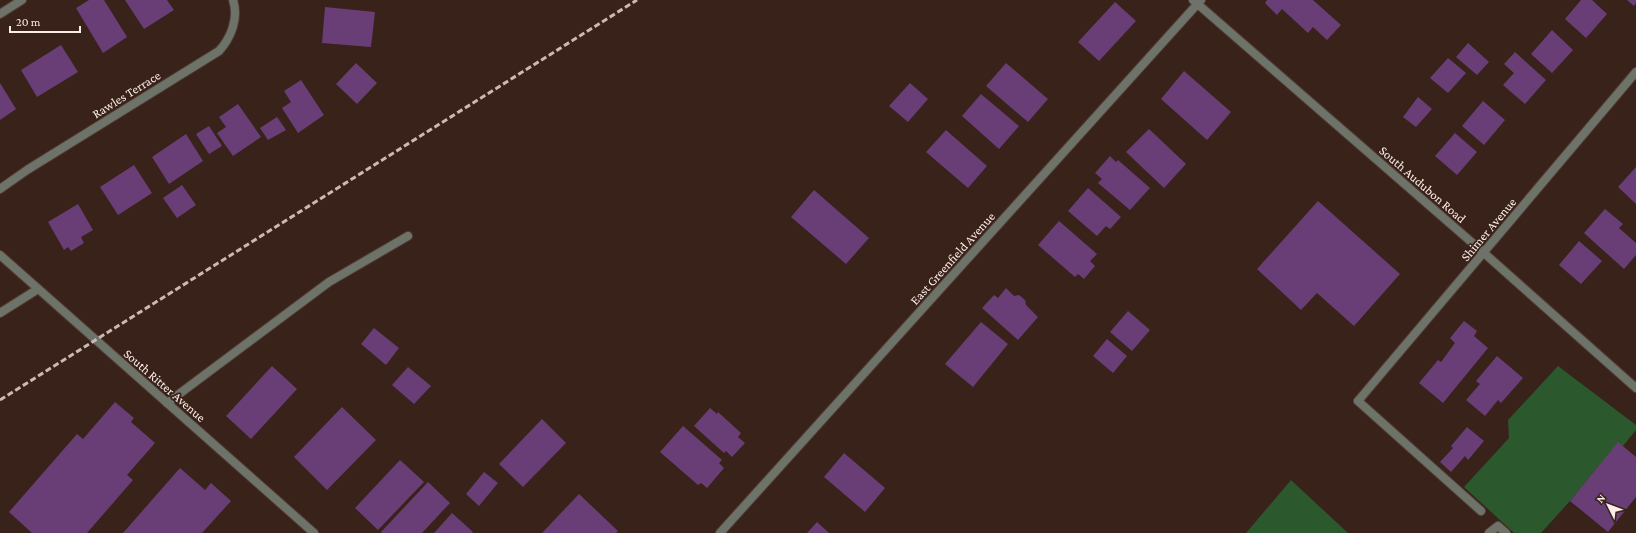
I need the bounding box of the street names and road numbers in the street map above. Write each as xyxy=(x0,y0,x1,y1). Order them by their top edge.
street label: Rawles Terrace xyxy=(89,67,163,121)
street label: South Audubon Road xyxy=(1376,143,1469,226)
street label: Shimer Avenue xyxy=(1458,194,1519,264)
street label: East Greenfield Avenue xyxy=(907,209,998,308)
street label: South Ritter Avenue xyxy=(121,346,209,425)

